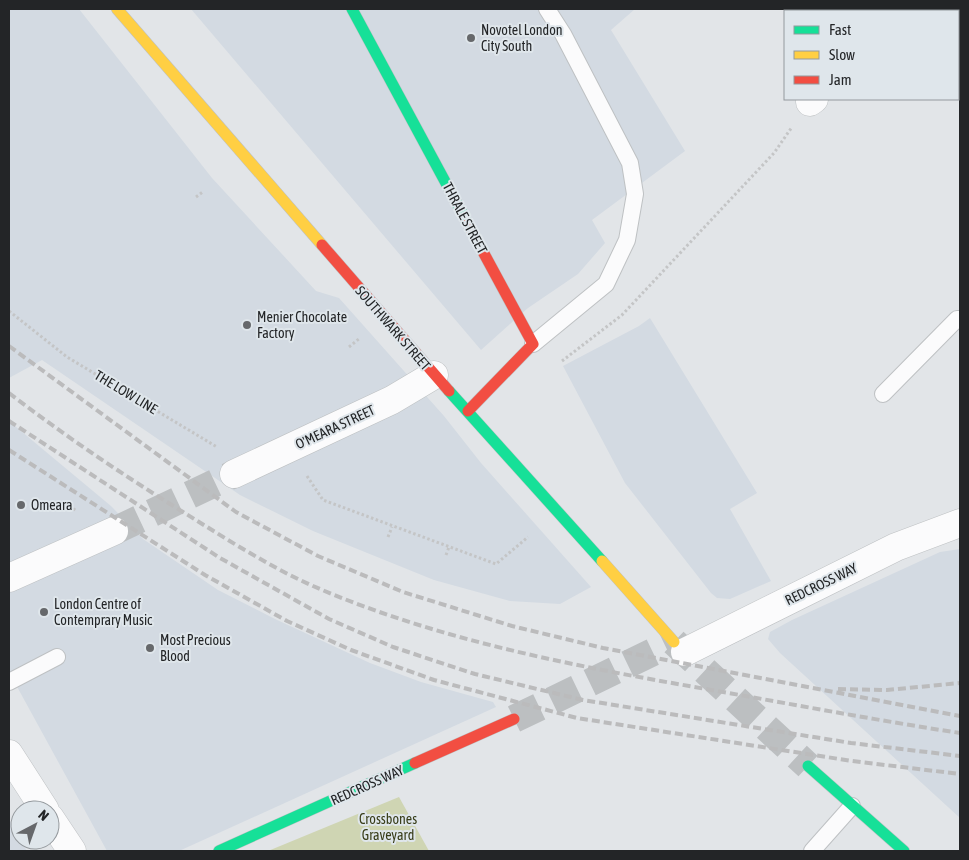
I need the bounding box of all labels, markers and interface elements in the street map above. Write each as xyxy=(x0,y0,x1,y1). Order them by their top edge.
legend xyxy=(784,10,959,100)
text: Fast xyxy=(829,21,851,38)
place label: Novotel London City South xyxy=(481,22,563,54)
marker: Novotel London City South xyxy=(465,32,477,44)
text: Slow xyxy=(829,46,855,63)
text: Jam xyxy=(829,71,852,88)
street label: THRALE STREET xyxy=(439,180,491,256)
street label: SOUTHWARK STREET xyxy=(352,283,434,373)
place label: Menier Chocolate Factory xyxy=(257,309,347,341)
marker: Menier Chocolate Factory xyxy=(241,319,253,331)
street label: THE LOW LINE xyxy=(92,367,160,417)
street label: O'MEARA STREET xyxy=(293,402,377,452)
place label: Omeara xyxy=(31,497,72,513)
marker: Omeara xyxy=(15,499,27,511)
street label: REDCROSS WAY xyxy=(782,559,860,608)
place label: London Centre of Contemprary Music xyxy=(54,596,153,628)
marker: London Centre of Contemprary Music xyxy=(38,606,50,618)
place label: Most Precious Blood xyxy=(160,632,231,664)
marker: Most Precious Blood xyxy=(144,642,156,654)
street label: REDCROSS WAY xyxy=(328,762,407,808)
north arrow xyxy=(10,800,60,850)
text: N xyxy=(35,806,52,824)
park label: Crossbones Graveyard xyxy=(359,811,417,843)

